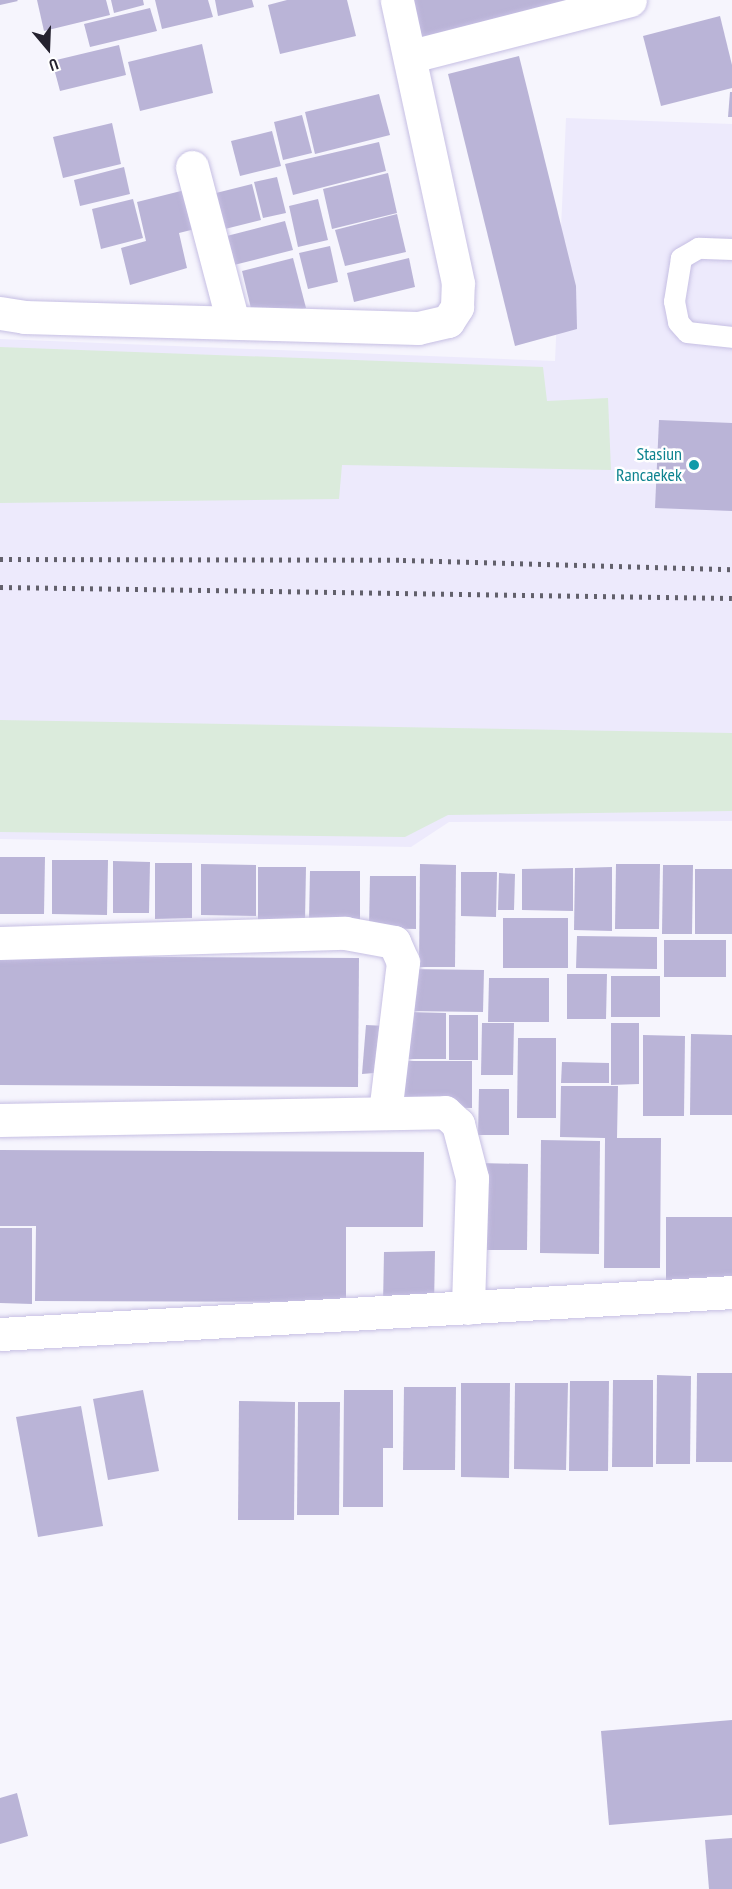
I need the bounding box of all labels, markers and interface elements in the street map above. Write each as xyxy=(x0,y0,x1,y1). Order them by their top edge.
north arrow xyxy=(18,18,78,78)
text: U xyxy=(47,54,61,76)
place label: Stasiun Rancaekek xyxy=(616,444,682,486)
marker: Stasiun Rancaekek xyxy=(687,458,701,472)

